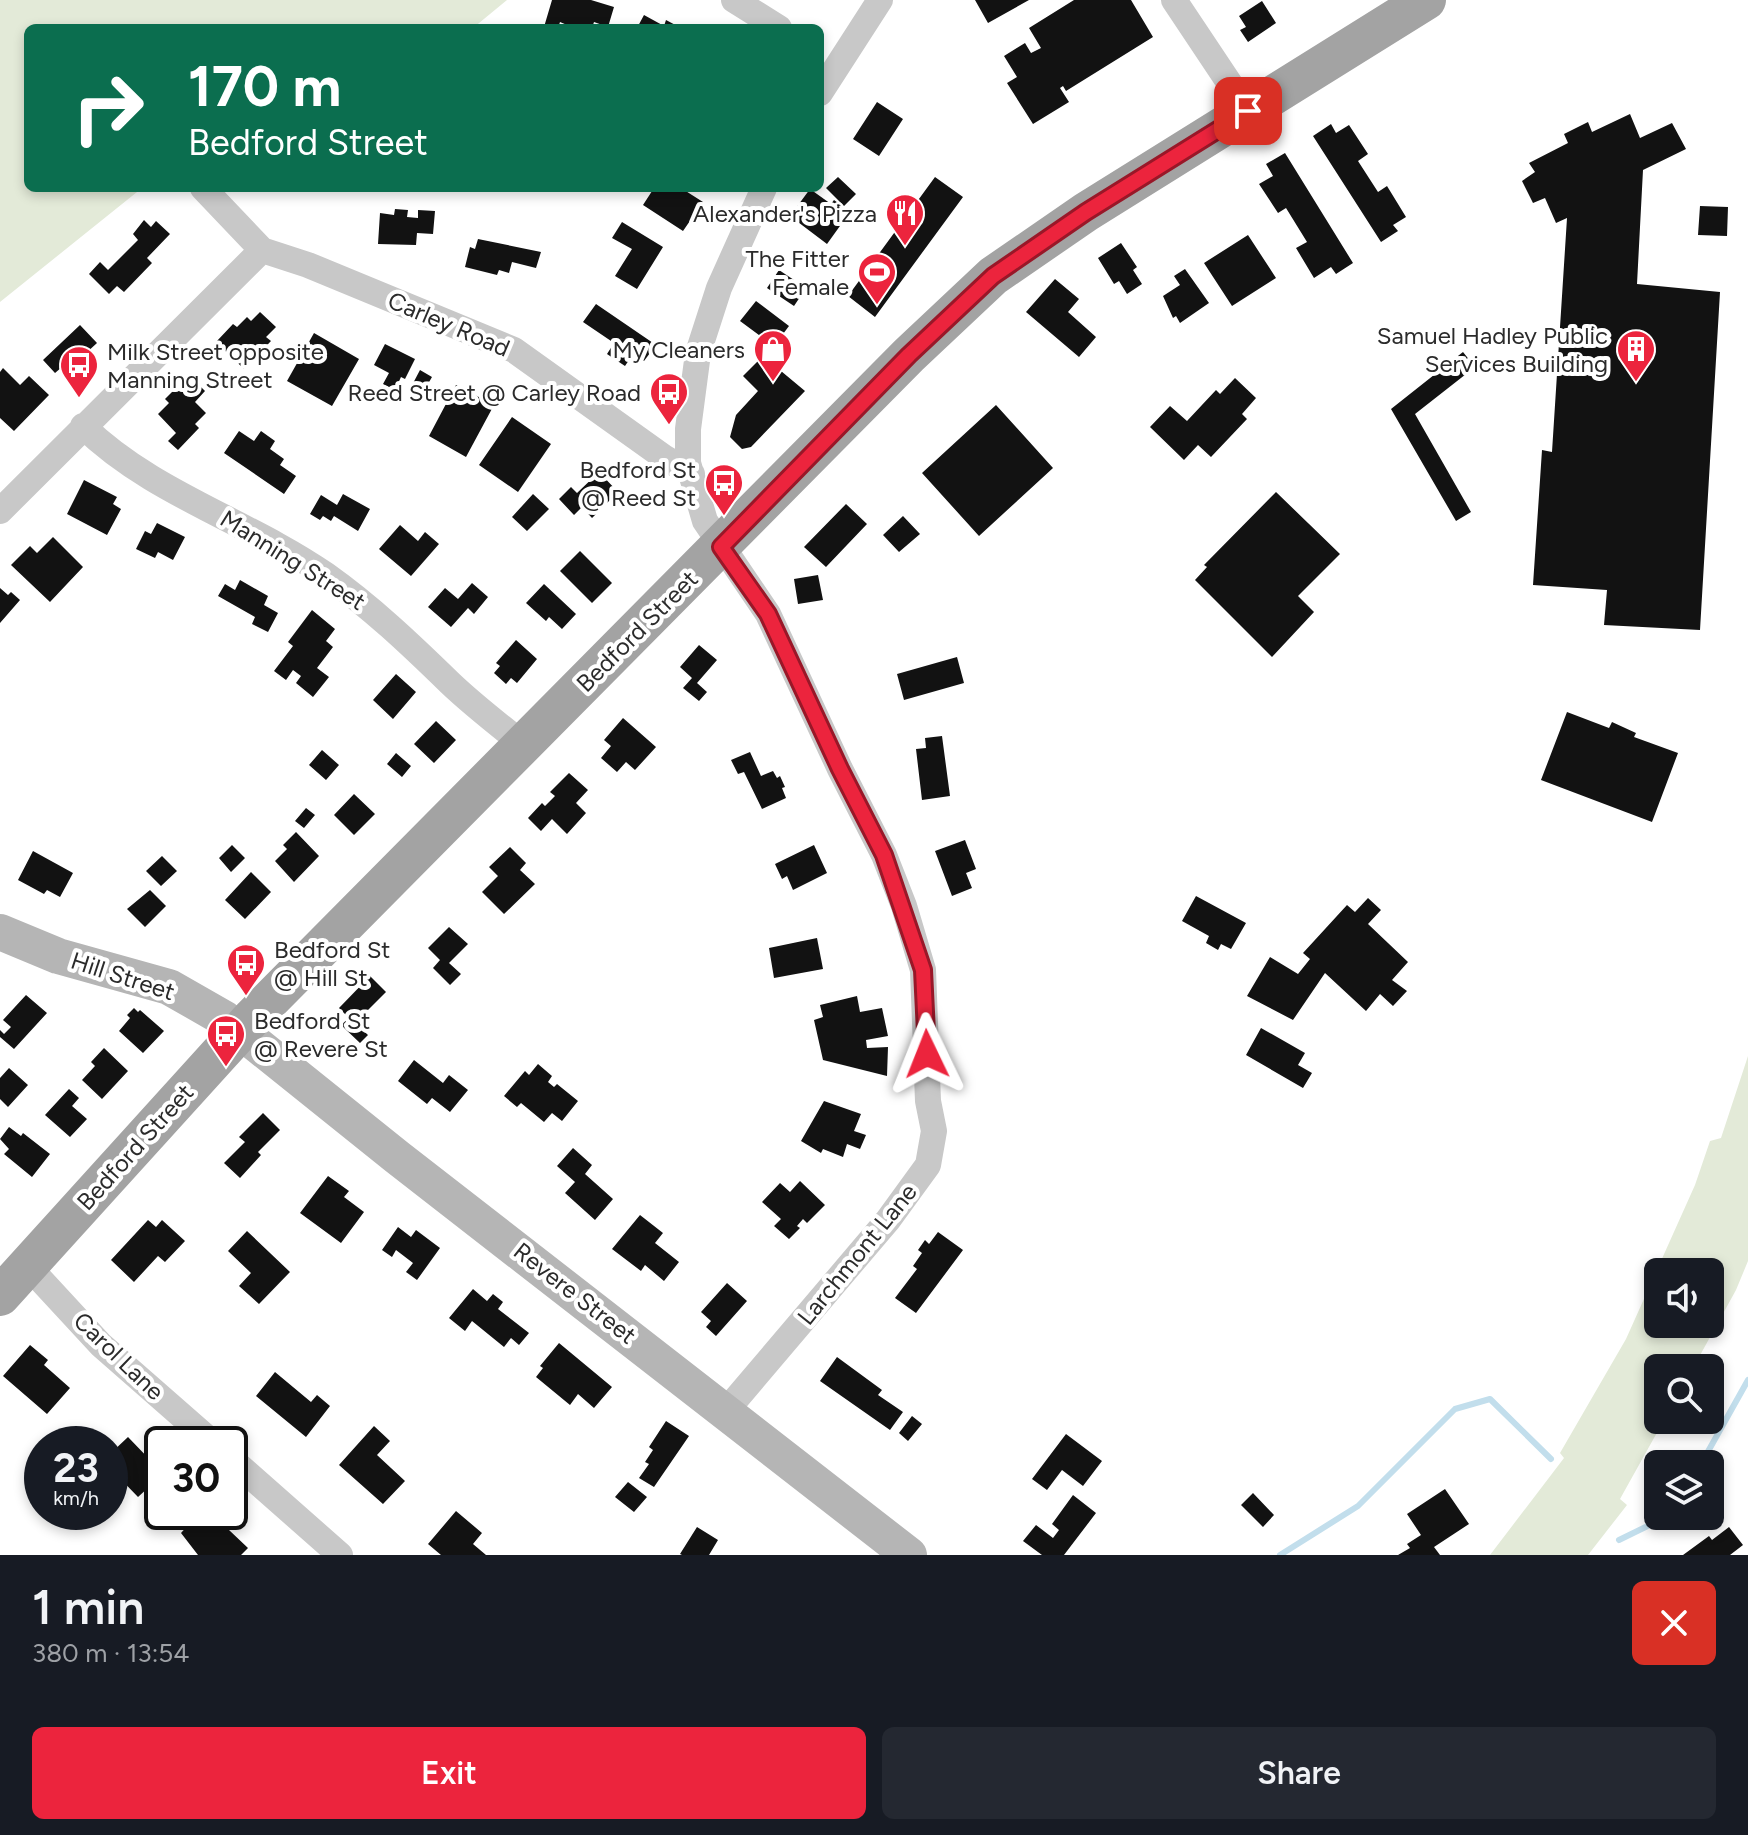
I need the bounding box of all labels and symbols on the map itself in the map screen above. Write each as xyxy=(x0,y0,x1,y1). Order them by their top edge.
pin xyxy=(1214,77,1282,145)
restaurant icon: Alexander's Pizza xyxy=(884,192,926,247)
place label: Alexander's Pizza xyxy=(693,199,877,228)
place label: The Fitter Female xyxy=(745,244,849,301)
sports icon: The Fitter Female xyxy=(856,251,898,306)
street label: Carley Road xyxy=(384,285,514,363)
place label: Samuel Hadley Public Services Building xyxy=(1377,321,1608,378)
shop icon: My Cleaners xyxy=(752,328,794,383)
building icon: Samuel Hadley Public Services Building xyxy=(1615,328,1657,383)
place label: My Cleaners xyxy=(612,335,745,364)
place label: Milk Street opposite Manning Street xyxy=(107,337,324,394)
bus stop icon: Milk Street opposite Manning Street xyxy=(58,344,100,399)
bus stop icon: Reed Street @ Carley Road xyxy=(648,371,690,426)
place label: Reed Street @ Carley Road xyxy=(347,378,641,407)
place label: Bedford St @ Reed St xyxy=(580,455,696,512)
bus stop icon: Bedford St @ Reed St xyxy=(703,462,745,517)
street label: Manning Street xyxy=(215,504,371,616)
street label: Bedford Street xyxy=(570,564,704,698)
place label: Bedford St @ Hill St xyxy=(274,935,390,992)
bus stop icon: Bedford St @ Hill St xyxy=(225,942,267,997)
street label: Hill Street xyxy=(68,946,178,1006)
place label: Bedford St @ Revere St xyxy=(254,1006,388,1063)
position arrow xyxy=(885,1012,969,1096)
bus stop icon: Bedford St @ Revere St xyxy=(205,1013,247,1068)
street label: Bedford Street xyxy=(71,1078,199,1216)
street label: Larchmont Lane xyxy=(791,1178,923,1330)
street label: Revere Street xyxy=(508,1236,642,1350)
street label: Carol Lane xyxy=(68,1306,170,1406)
speed limit sign: 30 xyxy=(144,1426,248,1530)

